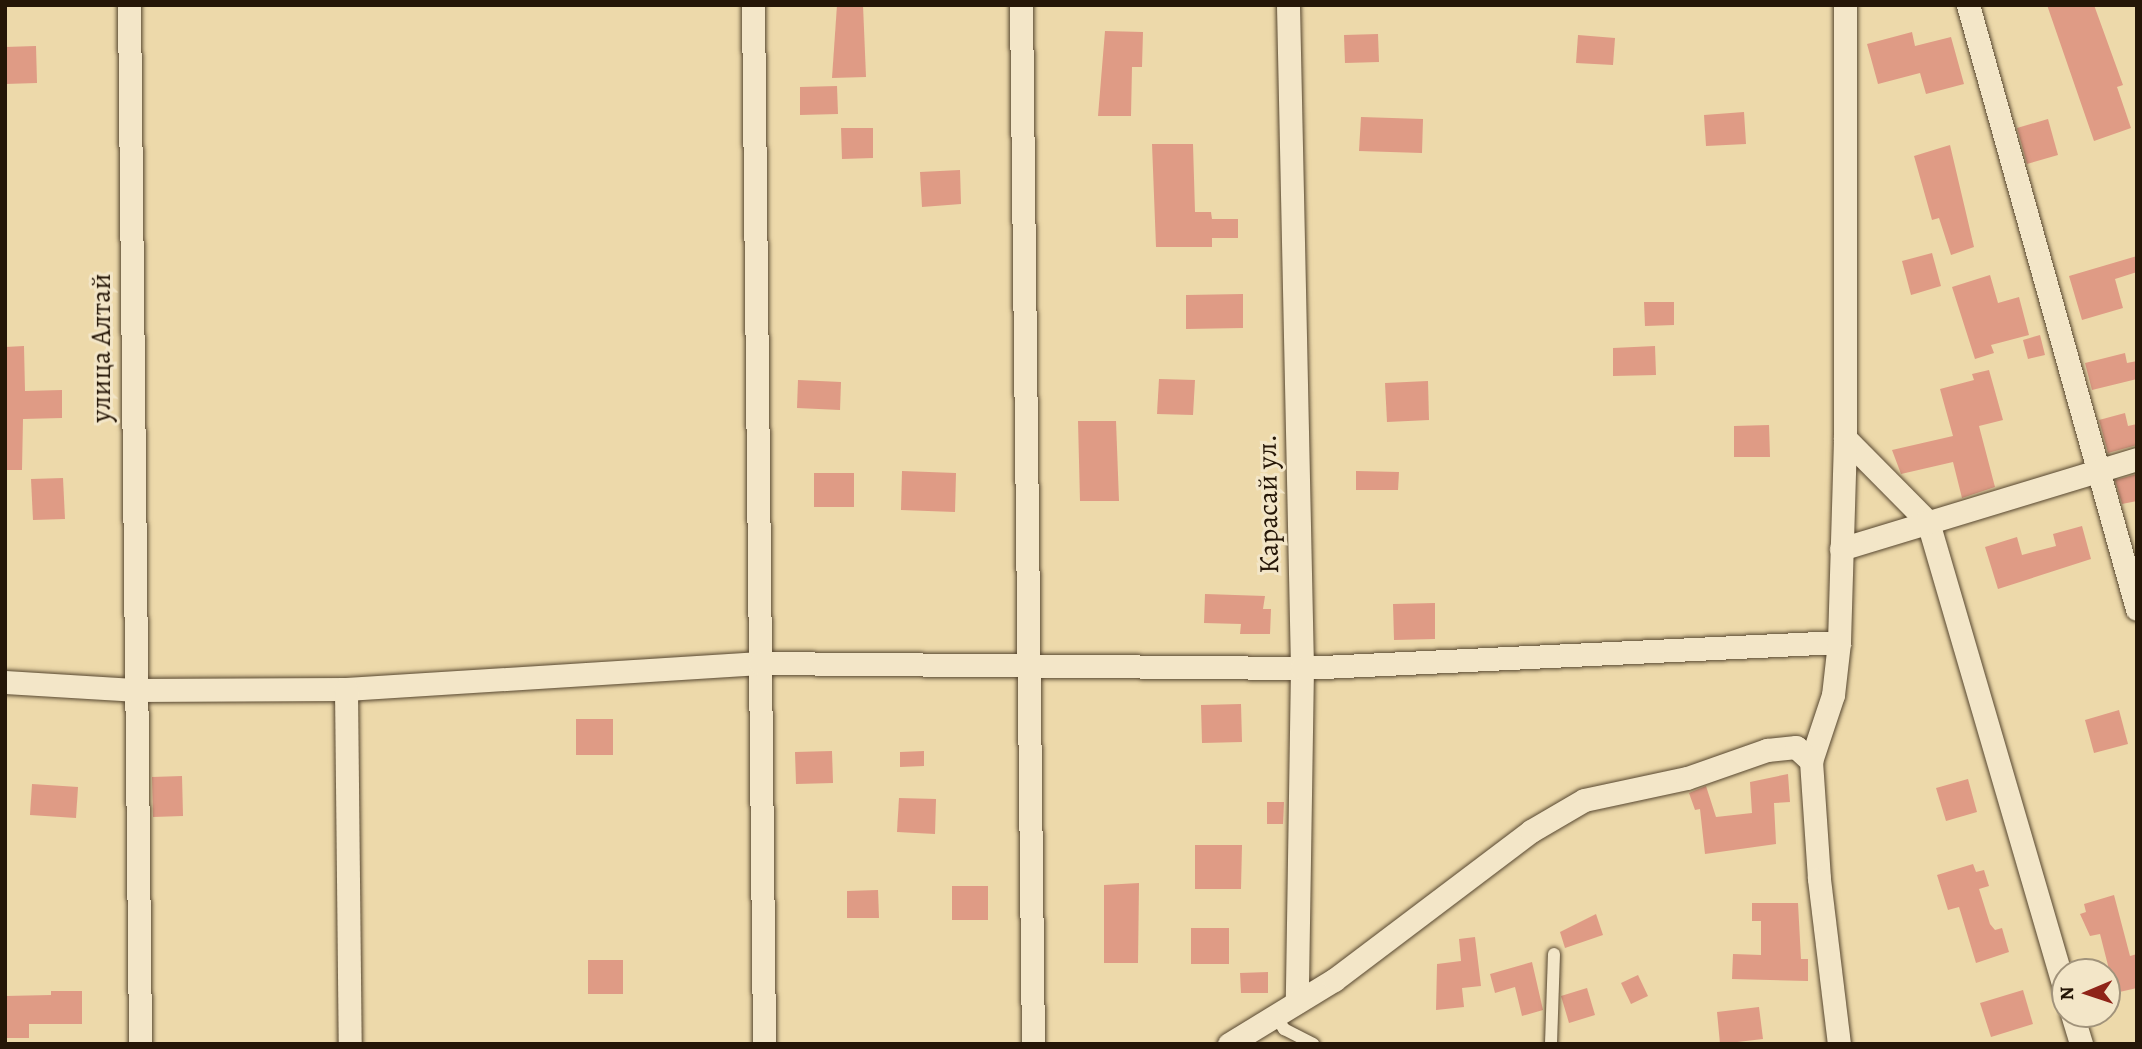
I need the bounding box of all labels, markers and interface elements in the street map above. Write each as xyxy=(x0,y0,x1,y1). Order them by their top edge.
street label: улица Алтай xyxy=(84,273,118,423)
street label: Карасай ул. xyxy=(1250,434,1286,574)
north arrow xyxy=(2051,958,2121,1028)
text: N xyxy=(2054,986,2080,1001)

